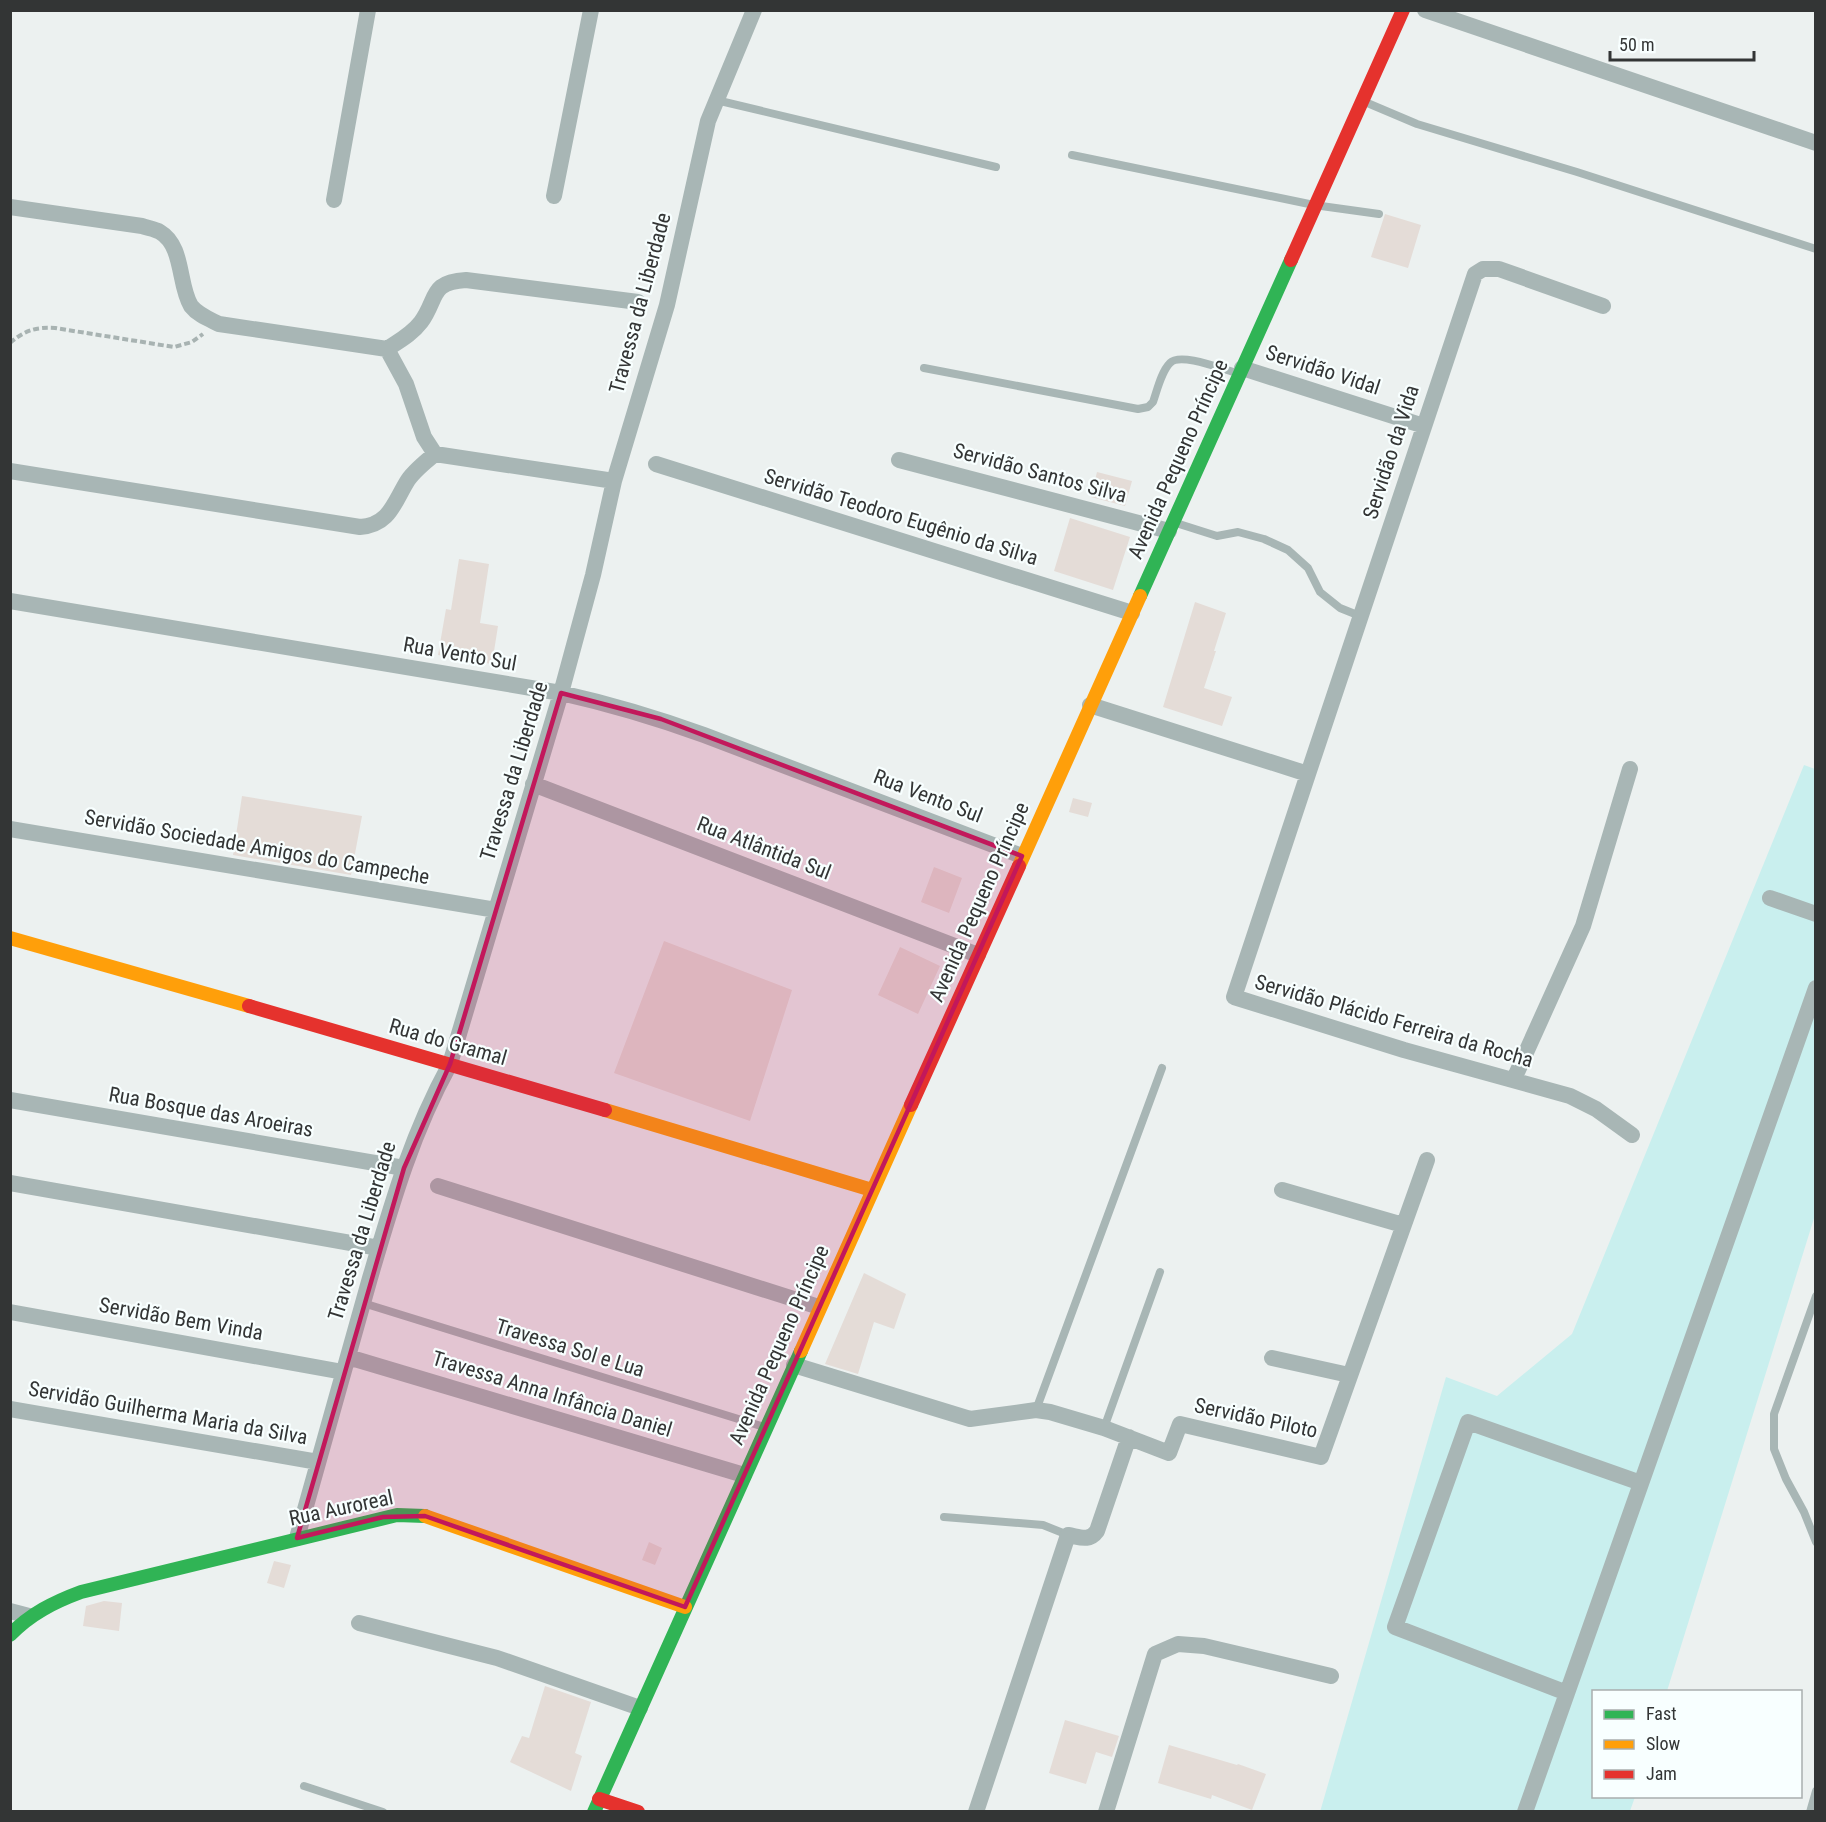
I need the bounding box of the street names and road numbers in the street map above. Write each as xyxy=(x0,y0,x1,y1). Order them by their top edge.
street label: Travessa da Liberdade xyxy=(604,210,676,396)
street label: Servidão Vidal xyxy=(1263,340,1383,400)
street label: Avenida Pequeno Príncipe xyxy=(1123,355,1233,562)
street label: Servidão da Vida xyxy=(1358,382,1424,522)
street label: Servidão Santos Silva xyxy=(951,438,1129,508)
street label: Servidão Teodoro Eugênio da Silva xyxy=(761,464,1041,570)
street label: Rua Vento Sul xyxy=(401,632,519,676)
street label: Travessa da Liberdade xyxy=(475,678,553,863)
street label: Rua Vento Sul xyxy=(870,764,986,828)
street label: Avenida Pequeno Príncipe xyxy=(924,798,1034,1005)
street label: Servidão Sociedade Amigos do Campeche xyxy=(83,805,431,889)
street label: Rua Atlântida Sul xyxy=(694,811,834,885)
street label: Servidão Plácido Ferreira da Rocha xyxy=(1252,970,1536,1072)
street label: Rua do Gramal xyxy=(386,1014,510,1070)
street label: Rua Bosque das Aroeiras xyxy=(107,1082,315,1142)
street label: Travessa da Liberdade xyxy=(323,1138,401,1323)
street label: Avenida Pequeno Príncipe xyxy=(724,1241,834,1448)
street label: Servidão Bem Vinda xyxy=(97,1293,265,1345)
street label: Travessa Sol e Lua xyxy=(493,1314,647,1382)
street label: Travessa Anna Infância Daniel xyxy=(429,1346,675,1442)
street label: Servidão Guilherma Maria da Silva xyxy=(27,1377,309,1449)
street label: Servidão Piloto xyxy=(1192,1393,1320,1443)
street label: Rua Auroreal xyxy=(287,1485,395,1531)

